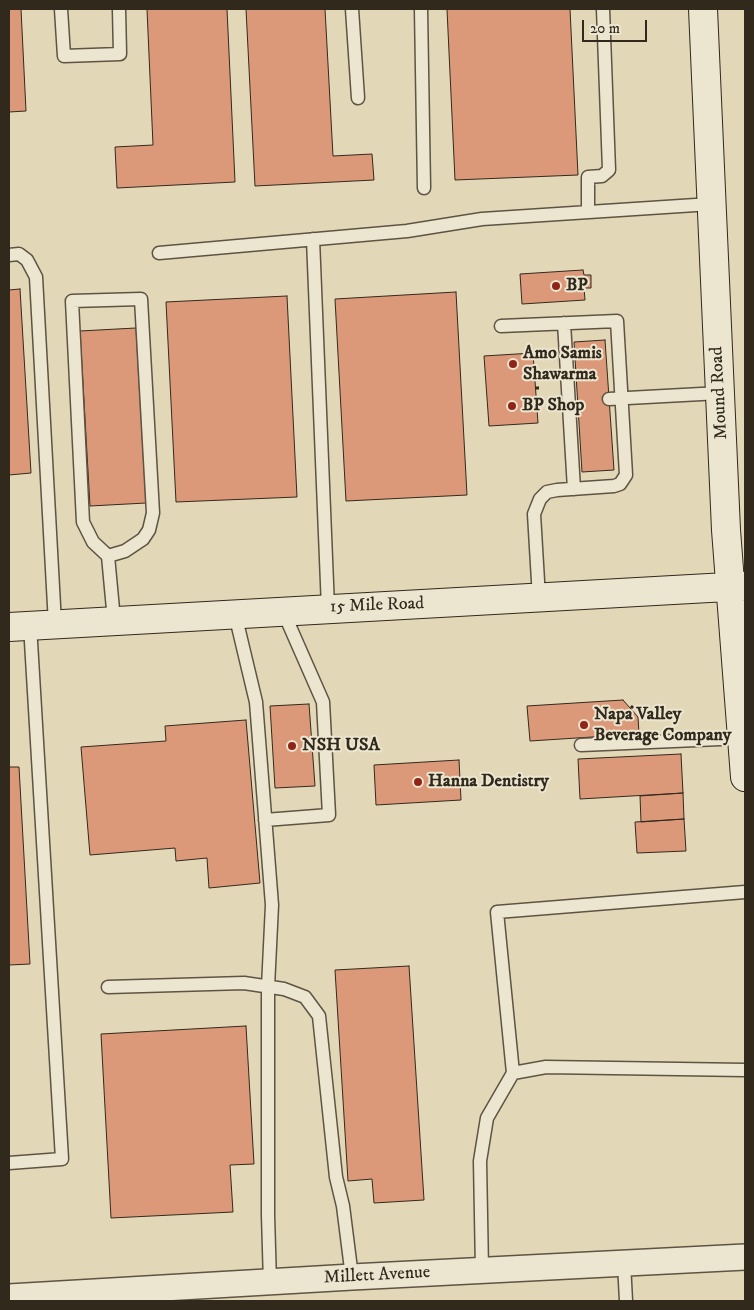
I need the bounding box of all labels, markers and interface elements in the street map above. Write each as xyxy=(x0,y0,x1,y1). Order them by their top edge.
scale bar xyxy=(584,10,649,42)
text: 20 m xyxy=(590,19,620,38)
place label: BP xyxy=(566,275,588,297)
marker: BP xyxy=(550,280,562,292)
place label: Amo Samis Shawarma xyxy=(523,343,602,386)
street label: Mound Road xyxy=(707,346,733,440)
marker: Amo Samis Shawarma xyxy=(507,358,519,370)
place label: BP Shop xyxy=(522,395,584,417)
marker: BP Shop xyxy=(506,400,518,412)
street label: 15 Mile Road xyxy=(329,594,425,618)
place label: Napa Valley Beverage Company xyxy=(594,704,731,746)
marker: Napa Valley Beverage Company xyxy=(578,719,590,731)
place label: NSH USA xyxy=(302,735,380,757)
marker: NSH USA xyxy=(286,740,298,752)
place label: Hanna Dentistry xyxy=(428,771,549,793)
marker: Hanna Dentistry xyxy=(412,776,424,788)
street label: Millett Avenue xyxy=(323,1262,431,1290)

